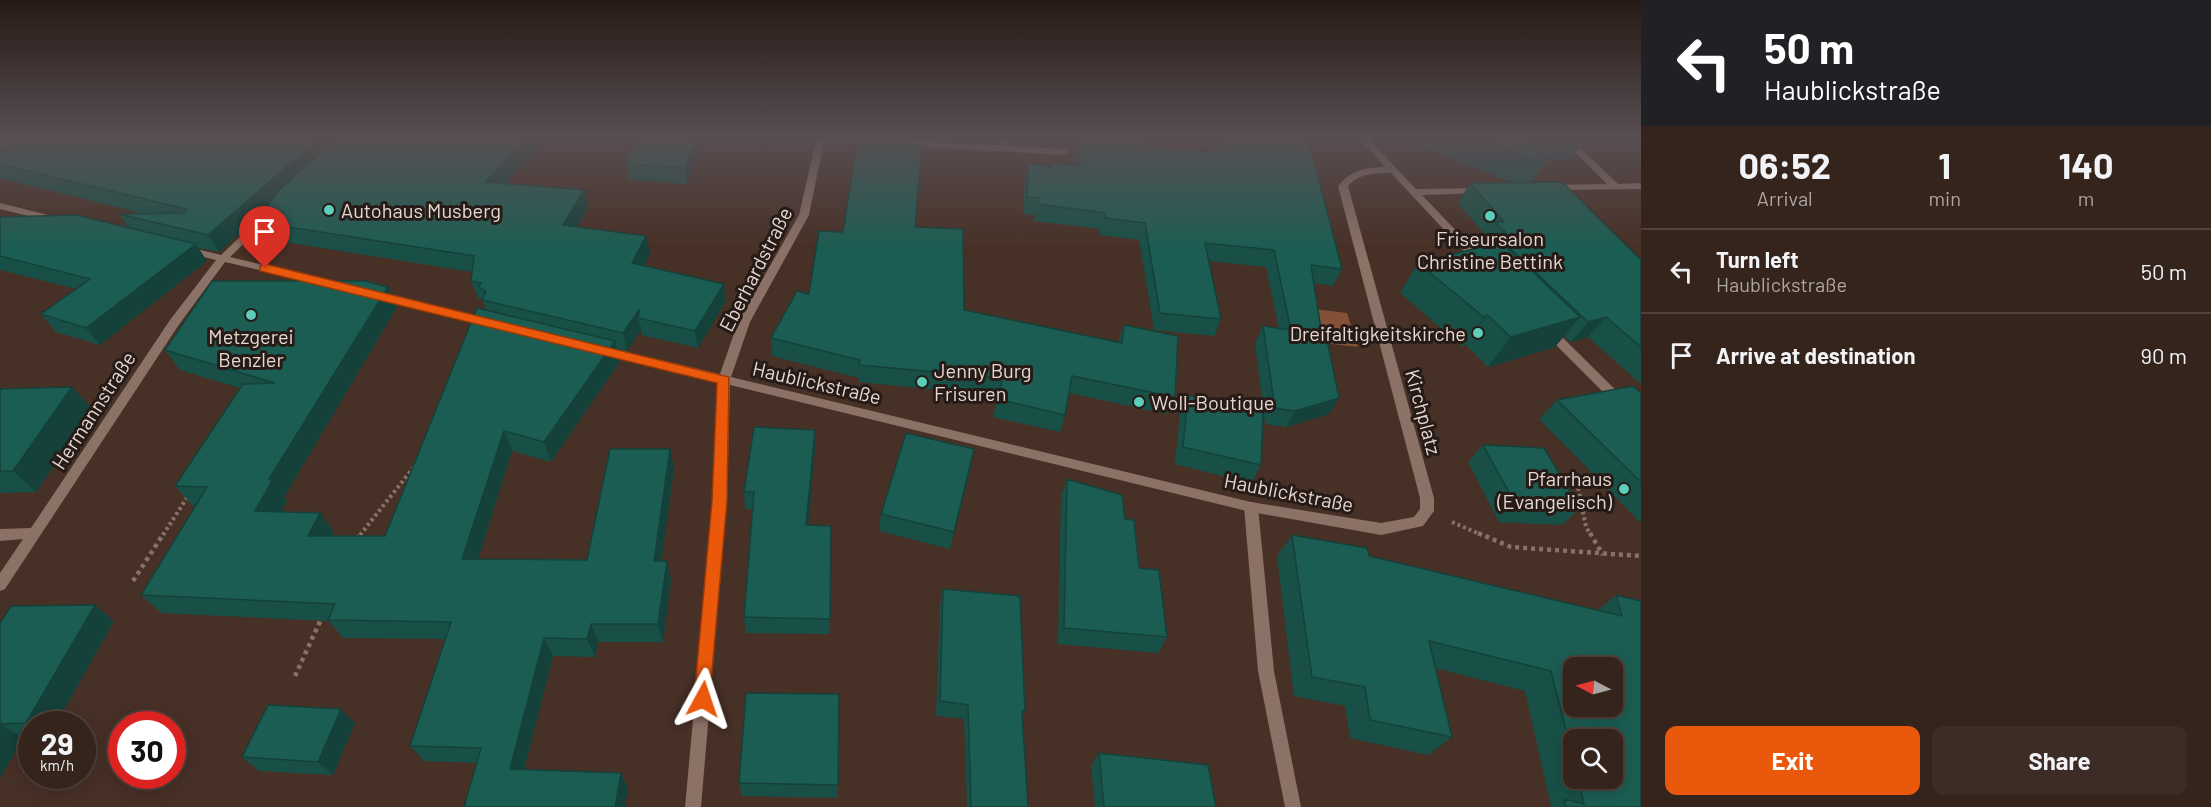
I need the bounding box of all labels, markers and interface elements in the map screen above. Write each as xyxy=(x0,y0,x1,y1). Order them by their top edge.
text: 50 m xyxy=(1764,22,1854,72)
icon: left xyxy=(1665,24,1743,102)
text: Haublickstraße xyxy=(1764,73,1941,105)
text: 06:52 xyxy=(1739,143,1831,186)
text: 1 xyxy=(1938,143,1951,186)
text: 140 xyxy=(2058,143,2114,186)
text: Arrival xyxy=(1757,186,1813,210)
text: min xyxy=(1929,186,1961,210)
text: m xyxy=(2078,186,2094,210)
place label: Autohaus Musberg xyxy=(341,198,501,222)
marker: Autohaus Musberg xyxy=(322,203,336,217)
street label: Eberhardstraße xyxy=(713,203,797,335)
pin xyxy=(239,206,290,268)
marker: Friseursalon Christine Bettink xyxy=(1483,209,1497,223)
icon: arrive xyxy=(248,215,281,248)
place label: Friseursalon Christine Bettink xyxy=(1417,226,1563,273)
text: Turn left xyxy=(1716,246,1799,272)
icon: left xyxy=(1665,255,1698,288)
text: 50 m xyxy=(2141,258,2187,284)
text: Haublickstraße xyxy=(1716,272,1847,296)
marker: Metzgerei Benzler xyxy=(244,308,258,322)
place label: Dreifaltigkeitskirche xyxy=(1290,321,1466,345)
place label: Metzgerei Benzler xyxy=(208,324,294,371)
marker: Dreifaltigkeitskirche xyxy=(1471,326,1485,340)
icon: arrive xyxy=(1665,339,1698,372)
text: Arrive at destination xyxy=(1716,342,1915,368)
text: 90 m xyxy=(2141,342,2187,368)
street label: Hermannstraße xyxy=(46,347,140,473)
street label: Haublickstraße xyxy=(750,356,884,408)
place label: Jenny Burg Frisuren xyxy=(934,358,1032,405)
street label: Kirchplatz xyxy=(1401,367,1447,458)
marker: Jenny Burg Frisuren xyxy=(915,375,929,389)
place label: Woll-Boutique xyxy=(1151,390,1275,414)
marker: Woll-Boutique xyxy=(1132,395,1146,409)
place label: Pfarrhaus (Evangelisch) xyxy=(1496,466,1613,513)
street label: Haublickstraße xyxy=(1222,468,1356,516)
marker: Pfarrhaus (Evangelisch) xyxy=(1617,482,1631,496)
north arrow xyxy=(1563,657,1623,717)
map controls xyxy=(1563,657,1623,789)
position arrow xyxy=(671,667,735,731)
speed limit sign: 30 xyxy=(108,711,186,789)
text: 29 xyxy=(41,725,73,761)
button: Exit xyxy=(1665,726,1920,795)
button: Share xyxy=(1932,726,2187,795)
button: search xyxy=(1563,729,1623,789)
text: km/h xyxy=(40,756,74,774)

